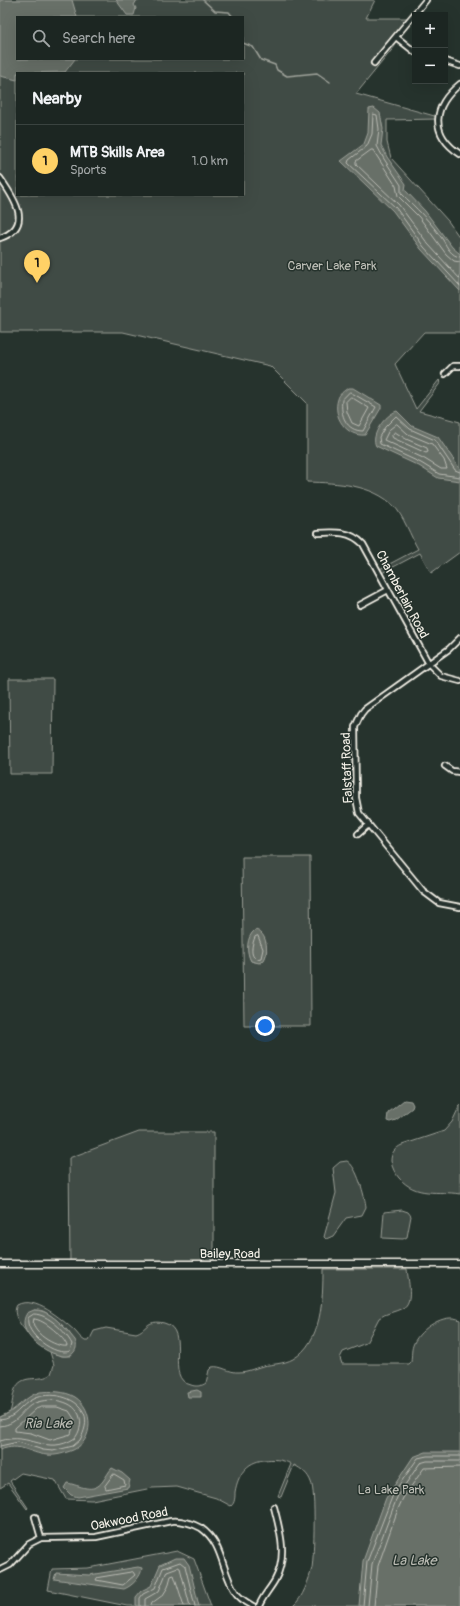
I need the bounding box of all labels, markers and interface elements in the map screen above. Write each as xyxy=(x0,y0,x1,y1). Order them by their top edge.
map controls xyxy=(412,12,448,84)
button: + xyxy=(412,12,448,48)
search box xyxy=(16,16,244,60)
icon: search xyxy=(30,27,52,49)
text: Search here xyxy=(62,29,135,48)
button: − xyxy=(412,48,448,84)
text: Nearby xyxy=(32,88,81,109)
text: MTB Skills Area xyxy=(70,143,165,162)
text: 1 xyxy=(42,153,48,169)
text: 1.0 km xyxy=(191,153,228,169)
text: Sports xyxy=(70,162,106,178)
pin: 1 xyxy=(24,250,50,283)
park label: Carver Lake Park xyxy=(287,258,377,274)
street label: Chamberlain Road xyxy=(372,548,432,641)
street label: Falstaff Road xyxy=(338,732,356,804)
your location xyxy=(255,1016,275,1036)
street label: Bailey Road xyxy=(200,1246,260,1262)
water label: Ria Lake xyxy=(24,1415,74,1432)
park label: La Lake Park xyxy=(358,1482,425,1498)
street label: Oakwood Road xyxy=(89,1504,169,1534)
water label: La Lake xyxy=(392,1552,438,1569)

